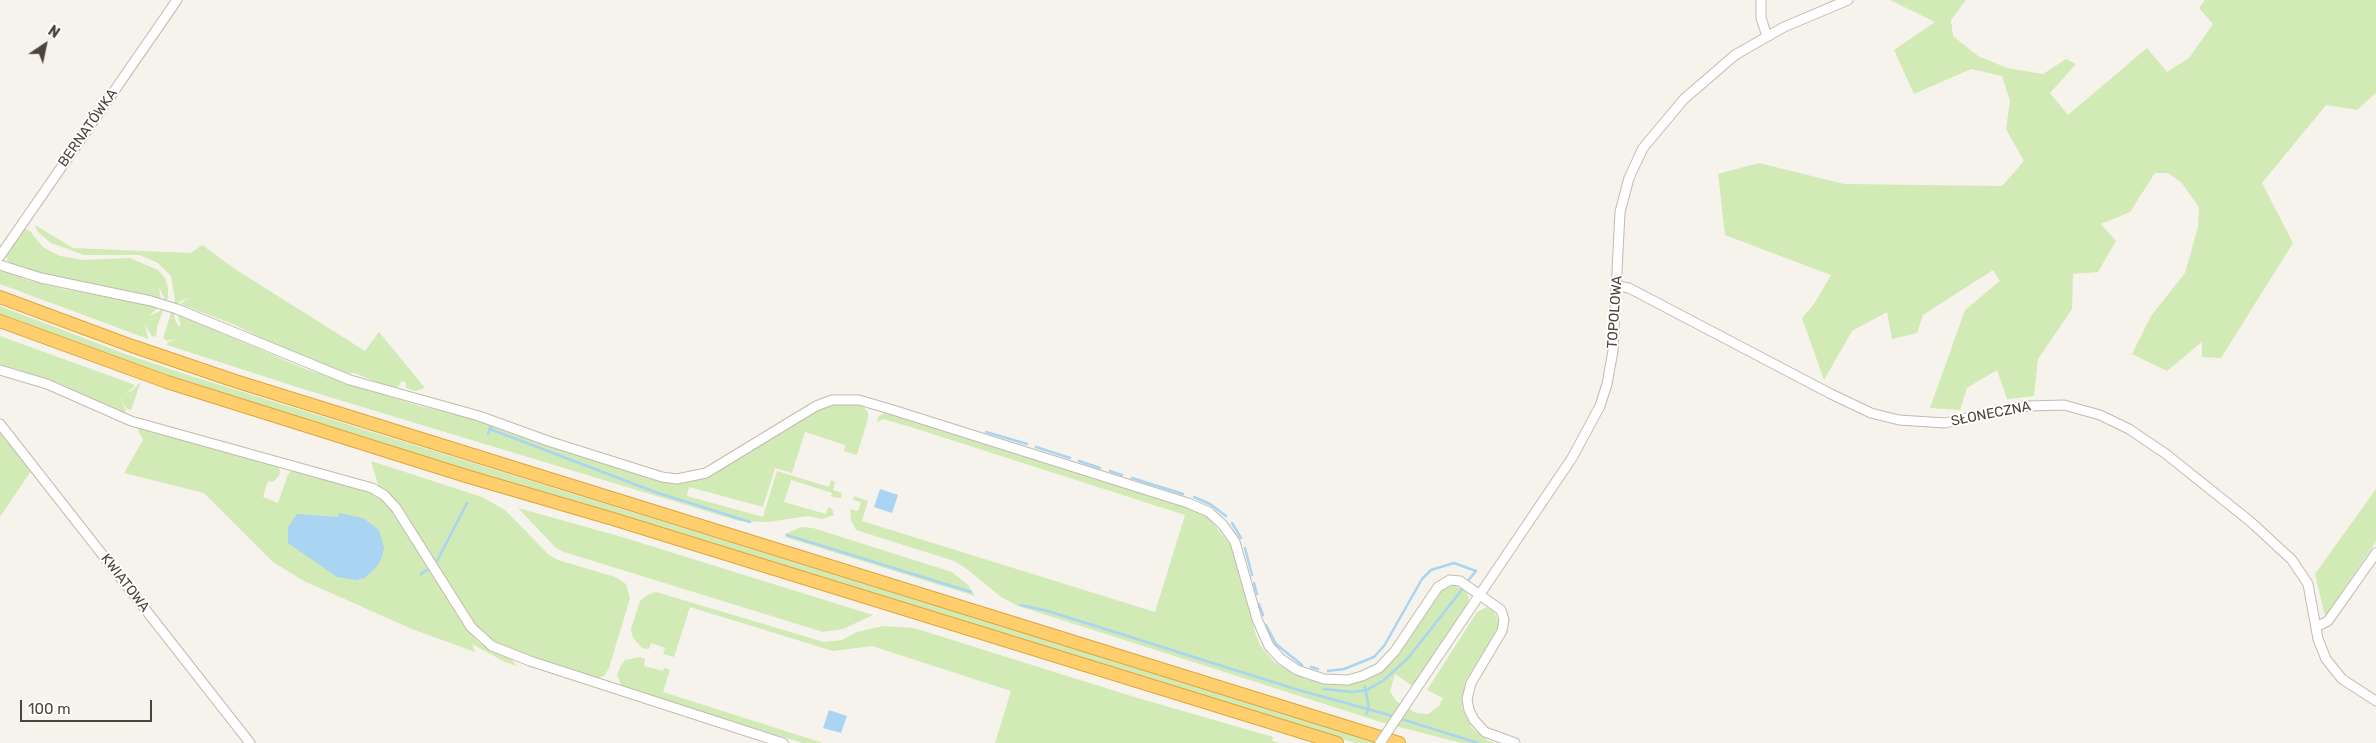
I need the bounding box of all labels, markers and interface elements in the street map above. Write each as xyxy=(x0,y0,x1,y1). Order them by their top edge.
north arrow xyxy=(20,20,70,70)
text: N xyxy=(45,22,63,42)
street label: BERNATÓWKA xyxy=(55,86,121,170)
street label: TOPOLOWA xyxy=(1604,275,1626,349)
street label: SŁONECZNA xyxy=(1950,398,2032,430)
street label: KWIATOWA xyxy=(97,551,153,615)
scale bar xyxy=(22,690,155,722)
text: 100 m xyxy=(28,700,70,718)

